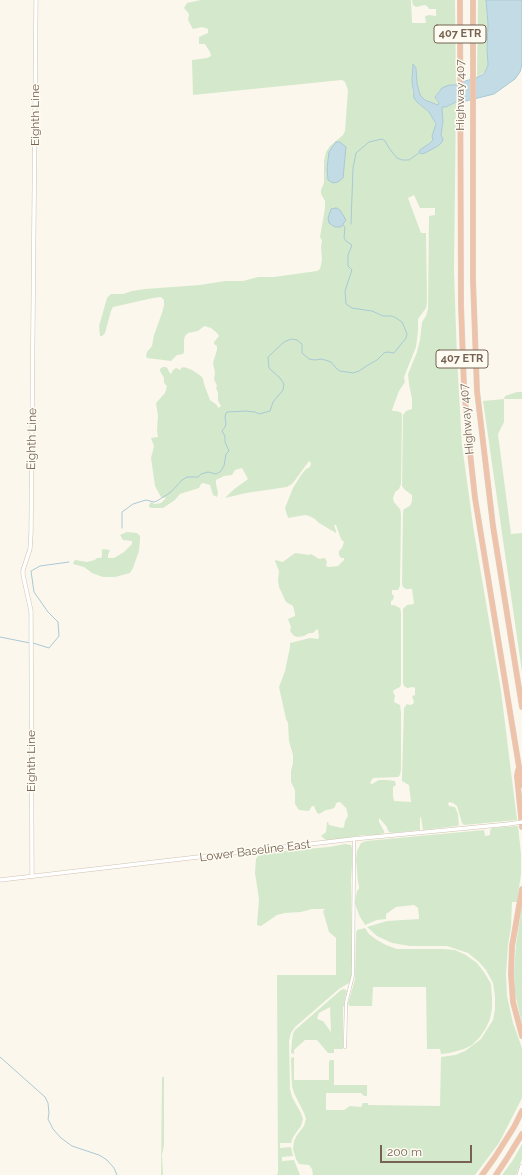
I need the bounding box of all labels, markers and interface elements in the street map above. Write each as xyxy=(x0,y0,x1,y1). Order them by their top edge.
road number: 407 ETR xyxy=(434,25,486,43)
street label: Highway 407 xyxy=(453,59,467,131)
street label: Eighth Line xyxy=(28,84,42,146)
road number: 407 ETR xyxy=(436,350,488,368)
street label: Highway 407 xyxy=(457,383,477,455)
street label: Eighth Line xyxy=(24,408,40,470)
street label: Eighth Line xyxy=(24,730,38,792)
street label: Lower Baseline East xyxy=(199,837,311,865)
scale bar xyxy=(382,1137,474,1163)
text: 200 m xyxy=(387,1145,422,1159)

